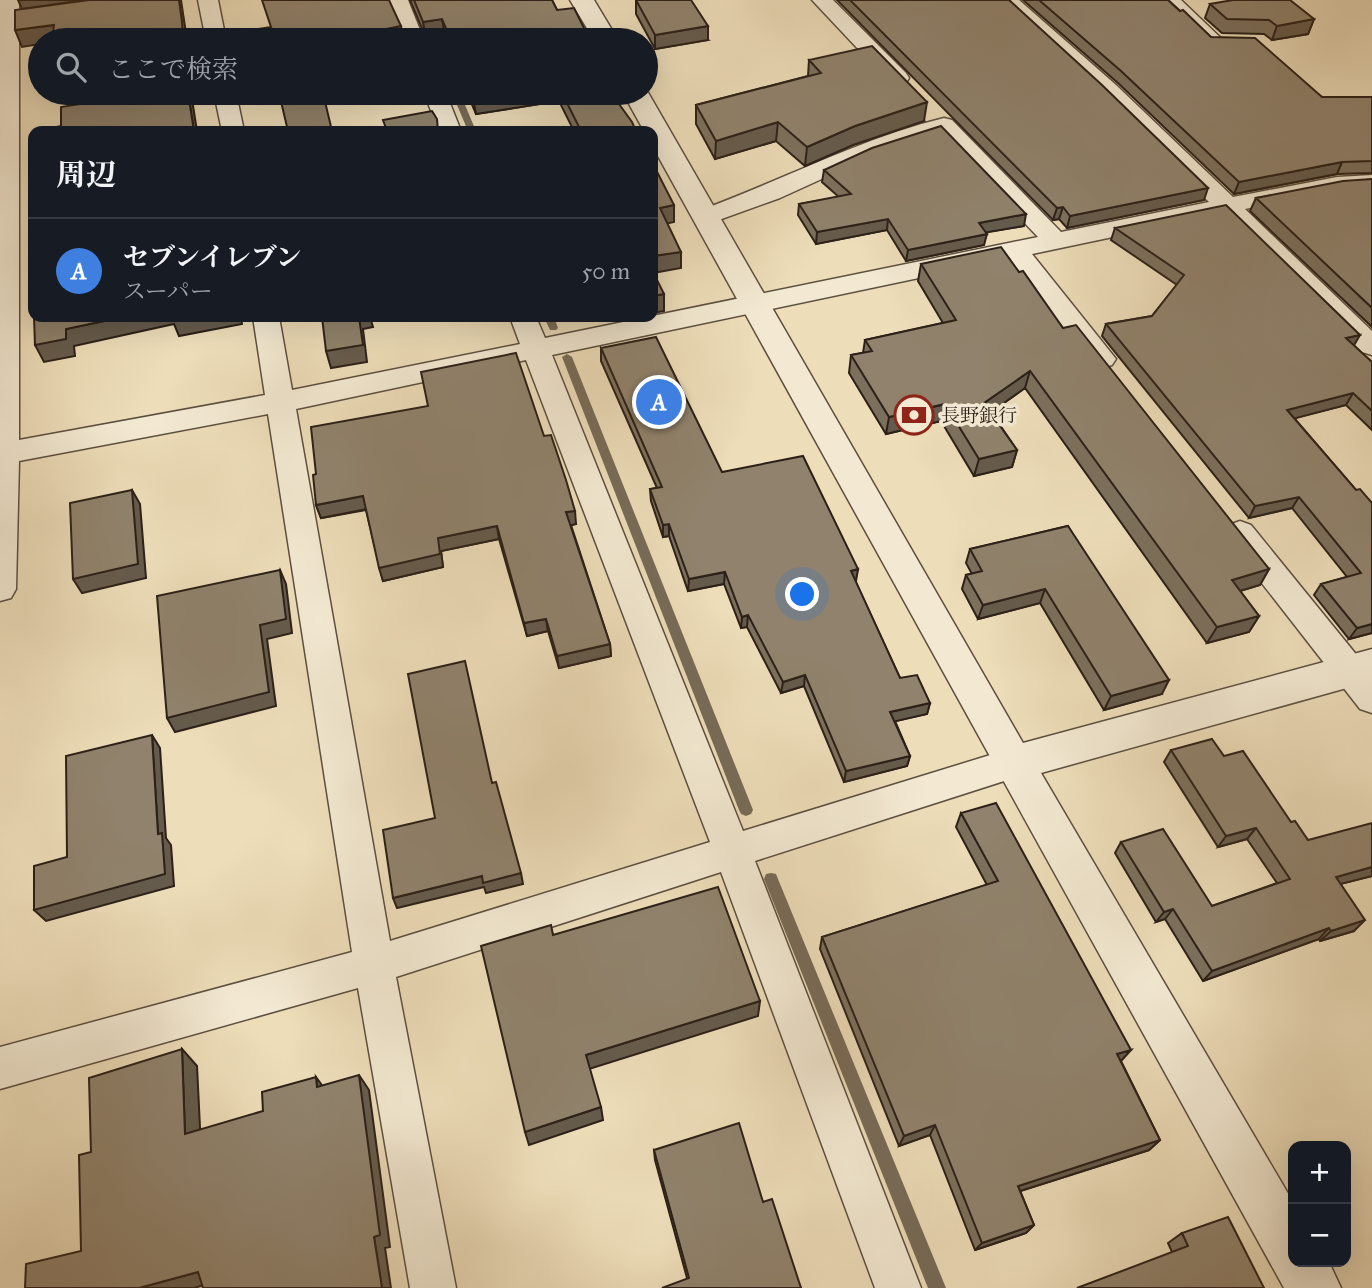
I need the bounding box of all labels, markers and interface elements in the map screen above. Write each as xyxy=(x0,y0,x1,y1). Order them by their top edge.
search box xyxy=(28,28,658,105)
icon: search xyxy=(52,48,90,86)
text: ここで検索 xyxy=(108,53,238,85)
text: 周辺 xyxy=(56,157,116,193)
text: セブンイレブン xyxy=(123,241,302,273)
text: A xyxy=(71,257,87,285)
text: 50 m xyxy=(582,257,630,285)
text: スーパー xyxy=(123,277,213,305)
pin: A xyxy=(636,376,682,428)
bank icon: 長野銀行 xyxy=(893,394,935,436)
place label: 長野銀行 xyxy=(941,404,1017,427)
your location xyxy=(785,577,819,611)
map controls xyxy=(1288,1141,1351,1267)
button: + xyxy=(1288,1141,1351,1204)
button: − xyxy=(1288,1204,1351,1267)

